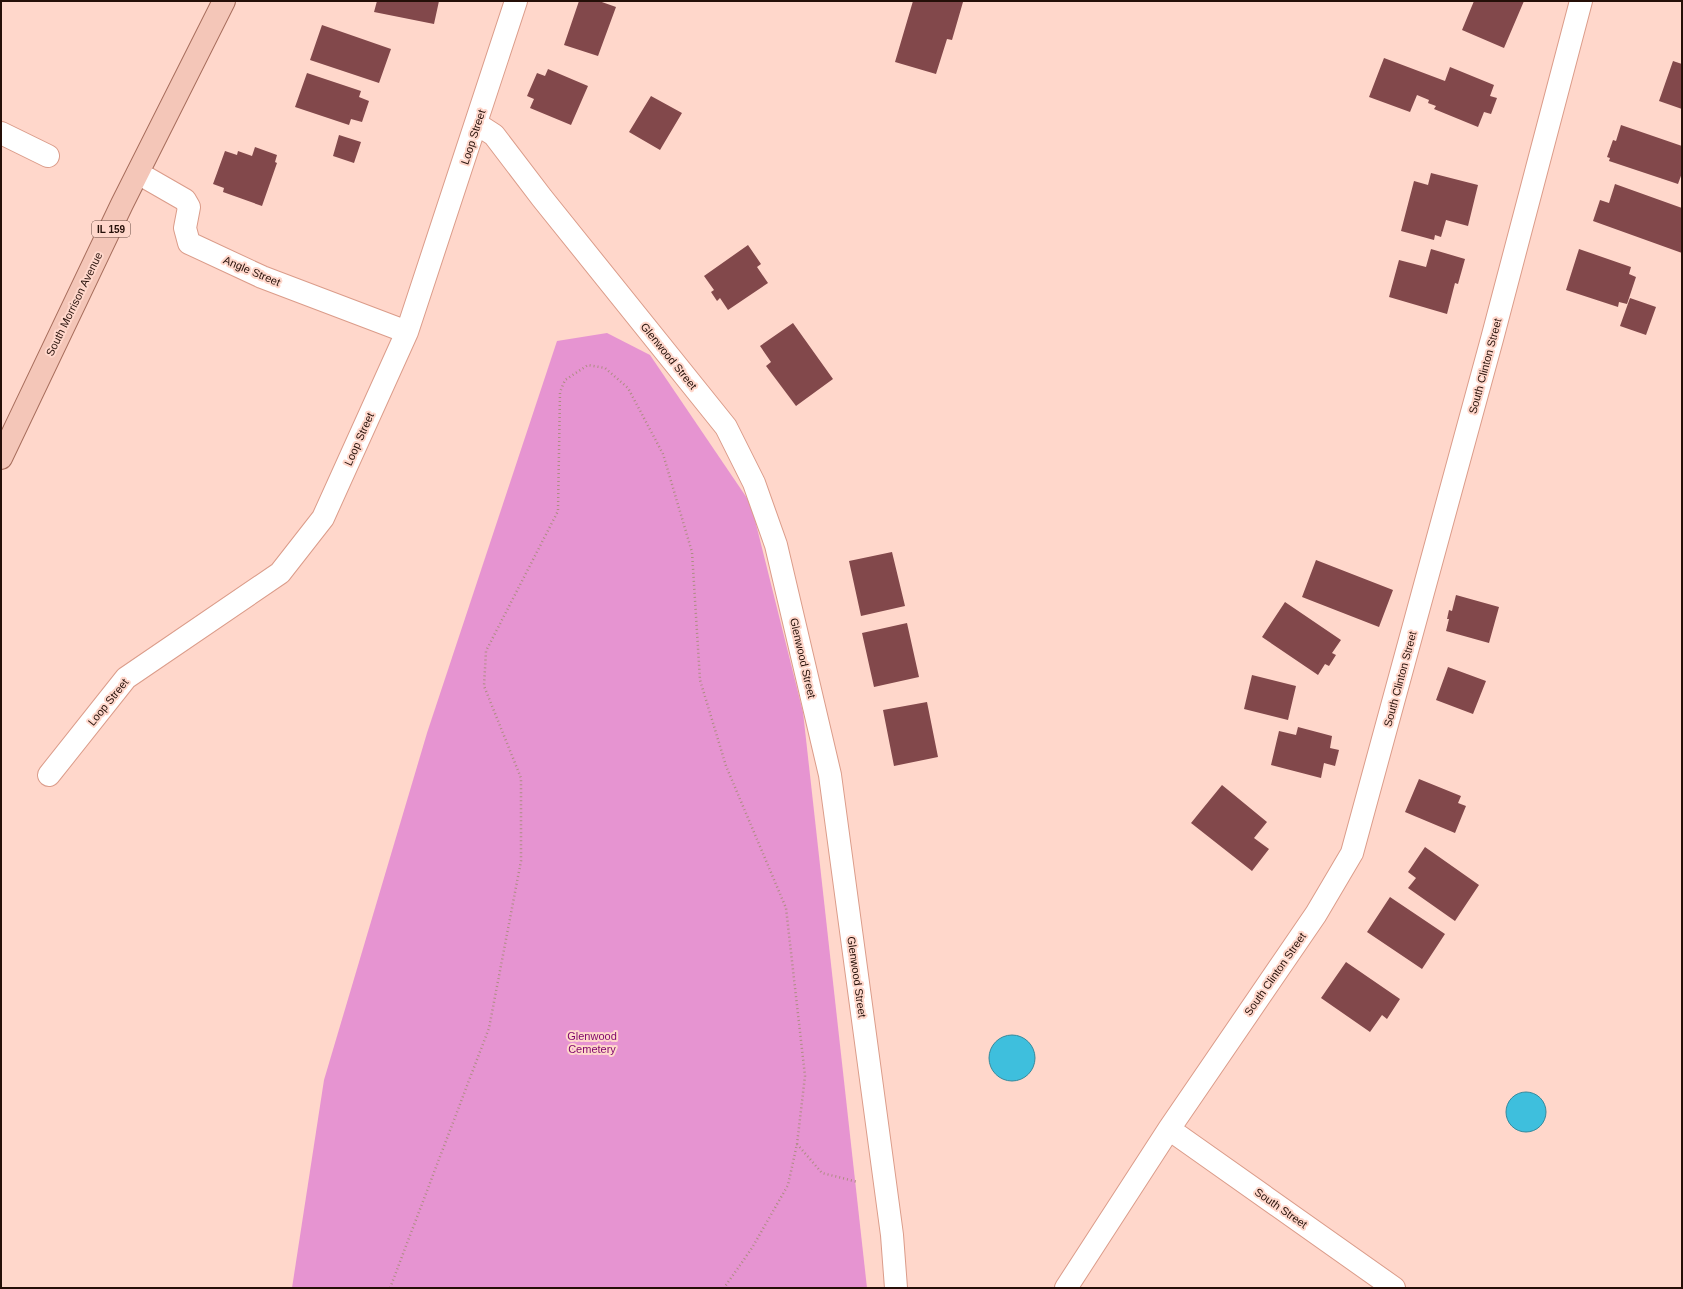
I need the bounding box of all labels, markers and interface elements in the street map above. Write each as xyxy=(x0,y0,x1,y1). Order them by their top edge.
street label: Loop Street xyxy=(459,108,487,166)
road number: IL 159 xyxy=(92,221,130,237)
street label: South Morrison Avenue xyxy=(44,250,104,358)
street label: Angle Street xyxy=(222,254,282,288)
street label: South Clinton Street xyxy=(1466,317,1504,415)
street label: Glenwood Street xyxy=(639,320,699,392)
street label: Loop Street xyxy=(342,411,376,467)
street label: Glenwood Street xyxy=(788,617,818,699)
street label: South Clinton Street xyxy=(1381,630,1419,728)
street label: Loop Street xyxy=(85,676,131,728)
street label: South Clinton Street xyxy=(1242,930,1308,1018)
street label: Glenwood Street xyxy=(845,936,869,1018)
park label: Glenwood Cemetery xyxy=(567,1030,617,1055)
street label: South Street xyxy=(1253,1186,1309,1230)

